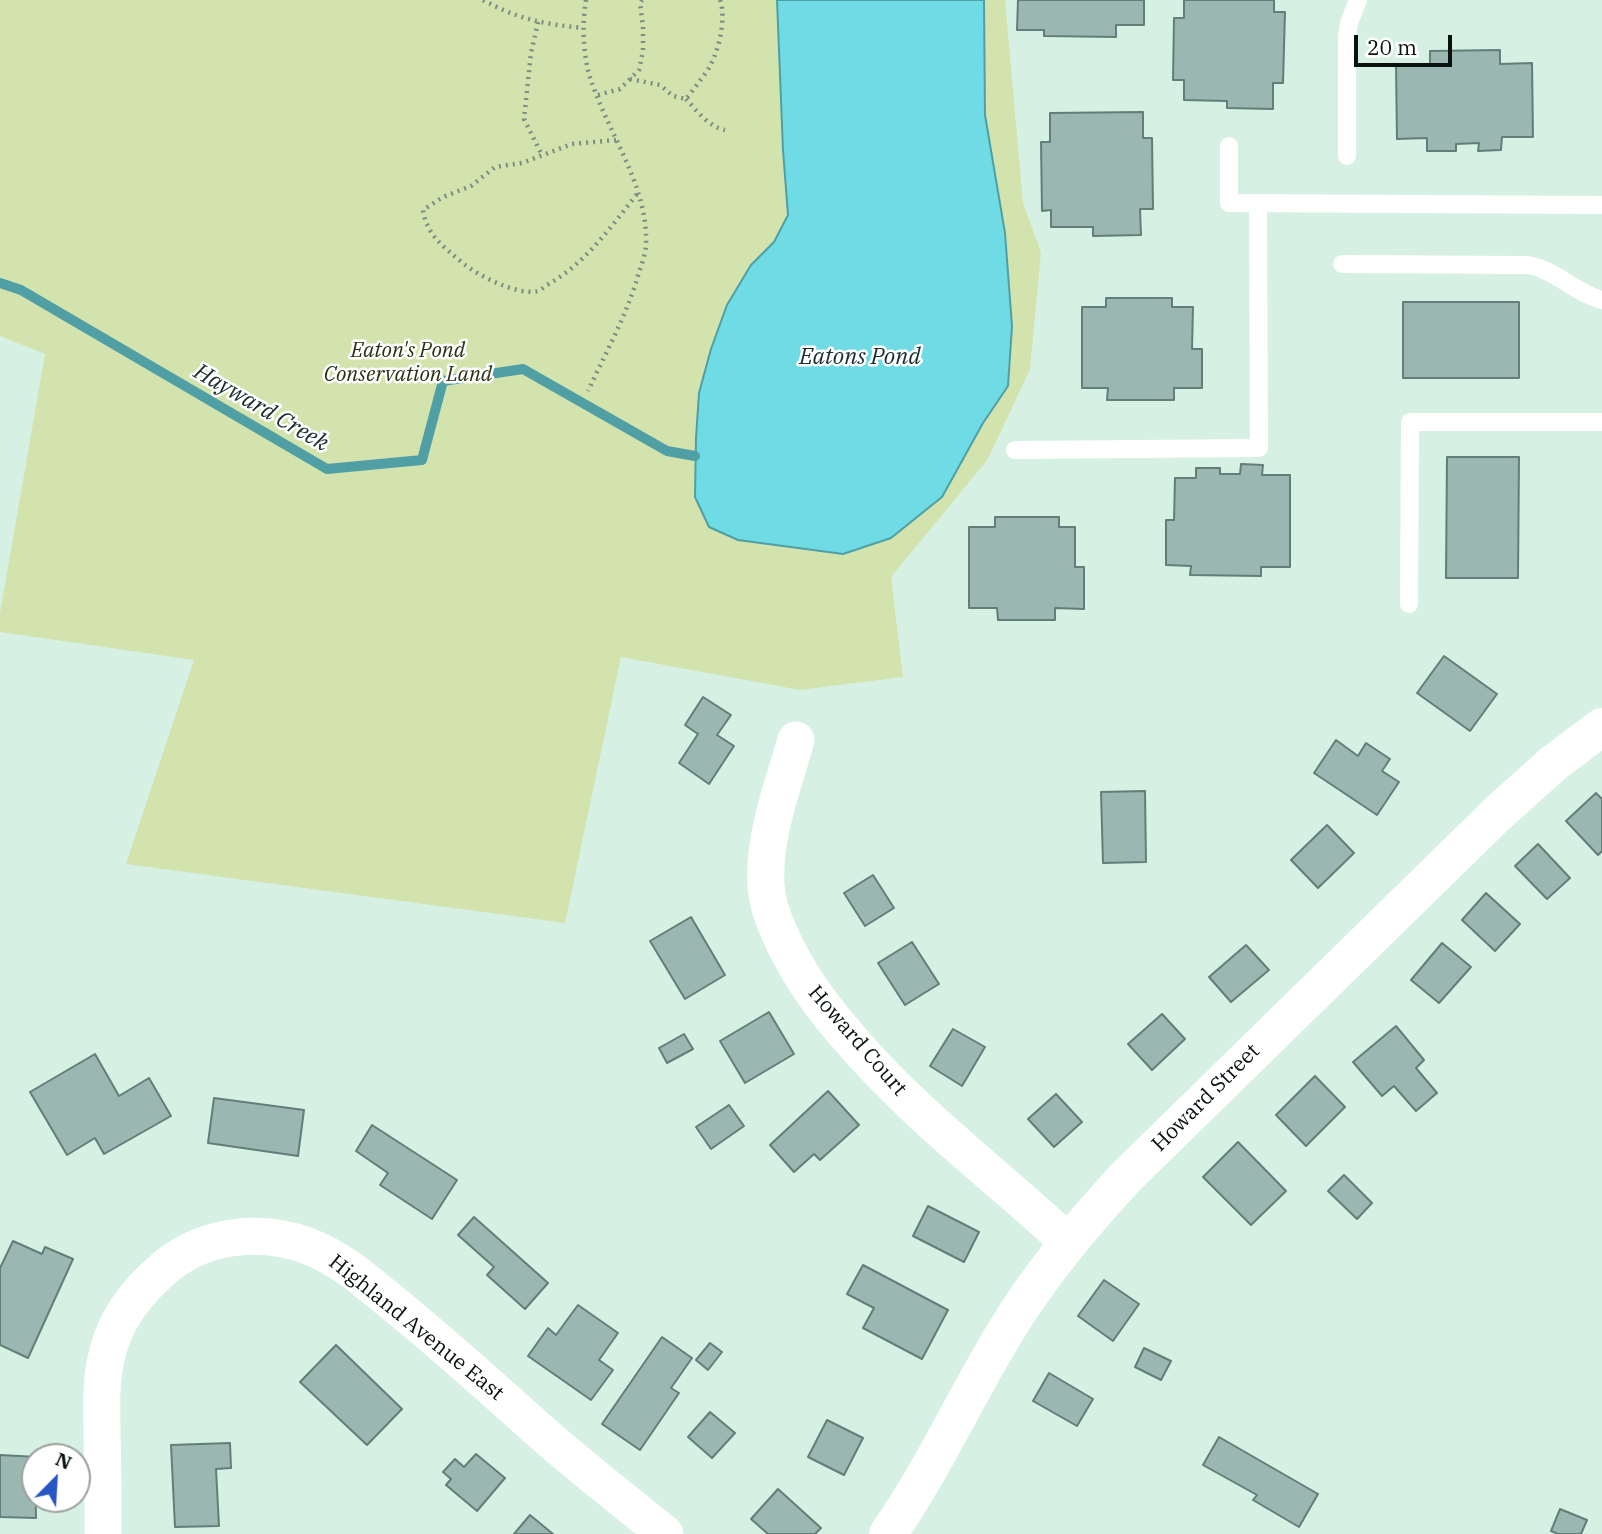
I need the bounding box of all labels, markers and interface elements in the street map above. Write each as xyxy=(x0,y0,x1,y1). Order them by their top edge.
scale bar xyxy=(1357,21,1455,65)
text: 20 m xyxy=(1367,33,1417,61)
park label: Eaton's Pond Conservation Land xyxy=(324,338,492,388)
water label: Eatons Pond xyxy=(799,343,921,371)
water label: Hayward Creek xyxy=(189,358,333,458)
street label: Howard Court xyxy=(802,981,912,1101)
street label: Howard Street xyxy=(1147,1039,1265,1157)
street label: Highland Avenue East xyxy=(324,1250,508,1406)
north arrow xyxy=(21,1443,91,1513)
text: N xyxy=(52,1447,75,1475)

